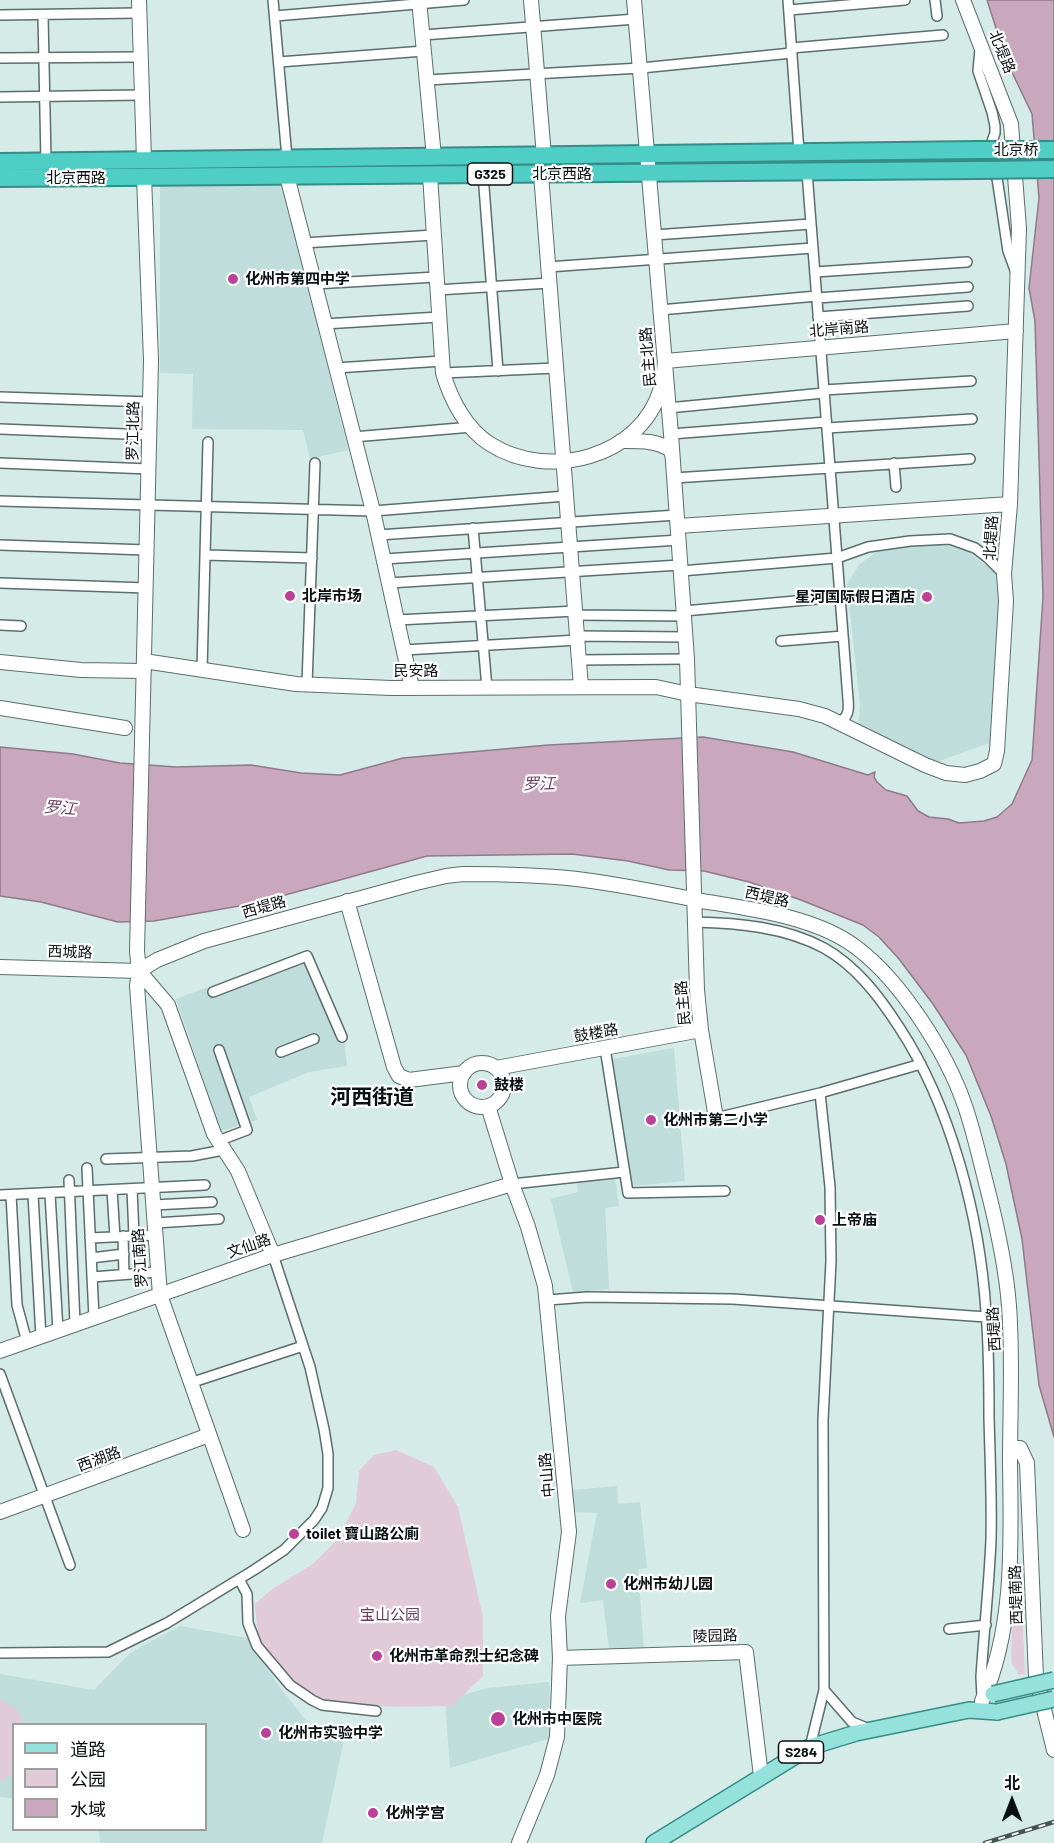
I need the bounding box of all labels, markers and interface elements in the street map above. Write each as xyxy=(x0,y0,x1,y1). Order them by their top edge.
street label: 北堤路 xyxy=(985,28,1019,76)
street label: 北京桥 xyxy=(994,141,1038,159)
road number: G325 xyxy=(468,163,512,185)
street label: 北京西路 xyxy=(532,165,592,183)
street label: 北京西路 xyxy=(46,169,106,187)
place label: 化州市第四中学 xyxy=(245,270,350,288)
marker: 化州市第四中学 xyxy=(226,272,240,286)
street label: 北岸南路 xyxy=(808,317,870,341)
street label: 民主北路 xyxy=(636,326,660,388)
street label: 罗江北路 xyxy=(123,401,143,461)
street label: 北堤路 xyxy=(980,515,1002,561)
place label: 北岸市场 xyxy=(302,587,362,605)
place label: 星河国际假日酒店 xyxy=(795,588,915,606)
marker: 北岸市场 xyxy=(283,589,297,603)
marker: 星河国际假日酒店 xyxy=(920,590,934,604)
street label: 民安路 xyxy=(394,662,438,680)
water label: 罗江 xyxy=(523,774,555,794)
water label: 罗江 xyxy=(43,797,77,819)
street label: 西堤路 xyxy=(743,883,791,911)
street label: 西堤路 xyxy=(240,892,288,922)
street label: 西城路 xyxy=(47,942,93,962)
street label: 民主路 xyxy=(672,980,694,1026)
street label: 鼓楼路 xyxy=(572,1020,620,1046)
place label: 鼓楼 xyxy=(494,1076,524,1094)
marker: 鼓楼 xyxy=(475,1078,489,1092)
district label: 河西街道 xyxy=(330,1084,414,1110)
place label: 化州市第二小学 xyxy=(663,1111,768,1129)
marker: 化州市第二小学 xyxy=(644,1113,658,1127)
place label: 上帝庙 xyxy=(832,1211,877,1229)
marker: 上帝庙 xyxy=(813,1213,827,1227)
street label: 罗江南路 xyxy=(129,1227,151,1289)
street label: 文仙路 xyxy=(225,1230,273,1262)
street label: 西堤路 xyxy=(984,1306,1004,1352)
street label: 西湖路 xyxy=(75,1443,123,1475)
street label: 中山路 xyxy=(536,1452,558,1498)
place label: toilet 寶山路公廁 xyxy=(306,1525,419,1543)
marker: toilet 寶山路公廁 xyxy=(287,1527,301,1541)
street label: 西堤南路 xyxy=(1006,1565,1026,1625)
place label: 化州市幼儿园 xyxy=(623,1575,713,1593)
marker: 化州市幼儿园 xyxy=(604,1577,618,1591)
park label: 宝山公园 xyxy=(360,1606,420,1624)
street label: 陵园路 xyxy=(692,1626,738,1646)
place label: 化州市革命烈士纪念碑 xyxy=(389,1647,539,1665)
marker: 化州市革命烈士纪念碑 xyxy=(370,1649,384,1663)
marker: 化州市中医院 xyxy=(489,1710,507,1728)
place label: 化州市中医院 xyxy=(512,1710,602,1728)
legend xyxy=(12,1723,207,1831)
place label: 化州市实验中学 xyxy=(278,1724,383,1742)
marker: 化州市实验中学 xyxy=(259,1726,273,1740)
text: 道路 xyxy=(70,1738,106,1760)
road number: S284 xyxy=(778,1741,824,1763)
text: 公园 xyxy=(70,1768,106,1790)
north arrow xyxy=(982,1771,1042,1831)
text: 北 xyxy=(1004,1773,1020,1792)
text: 水域 xyxy=(70,1798,106,1820)
place label: 化州学宫 xyxy=(385,1804,445,1822)
marker: 化州学宫 xyxy=(366,1806,380,1820)

